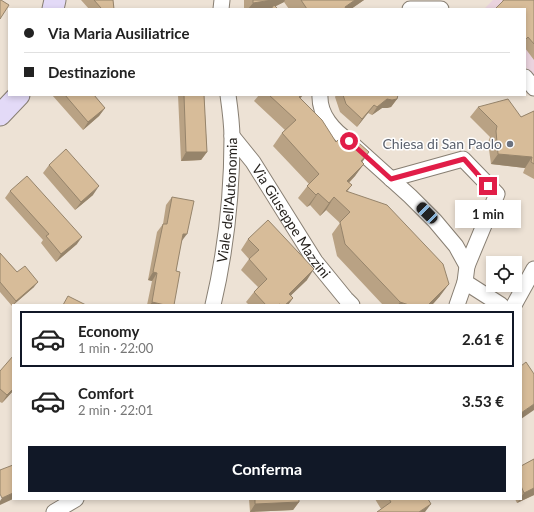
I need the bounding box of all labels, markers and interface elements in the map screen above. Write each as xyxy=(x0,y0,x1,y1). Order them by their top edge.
text: Via Maria Ausiliatrice xyxy=(48,24,189,42)
text: Destinazione xyxy=(48,63,135,81)
route start xyxy=(340,132,358,150)
place label: Chiesa di San Paolo xyxy=(383,135,502,152)
street label: Viale dell'Autonomia xyxy=(213,137,240,264)
marker: Chiesa di San Paolo xyxy=(505,139,515,149)
street label: Via Giuseppe Mazzini xyxy=(249,161,334,281)
route end xyxy=(479,177,497,195)
car xyxy=(414,200,440,226)
callout: 1 min xyxy=(455,200,521,228)
text: 1 min xyxy=(472,206,504,222)
map controls xyxy=(486,256,522,292)
button: locate xyxy=(486,256,522,292)
icon: car xyxy=(30,321,66,357)
text: Economy xyxy=(78,322,139,340)
text: 2.61 € xyxy=(462,330,504,348)
text: 1 min · 22:00 xyxy=(78,340,153,356)
icon: car xyxy=(30,383,66,419)
text: Comfort xyxy=(78,384,134,402)
text: 3.53 € xyxy=(462,392,504,410)
text: 2 min · 22:01 xyxy=(78,402,153,418)
button: Conferma xyxy=(28,446,506,492)

